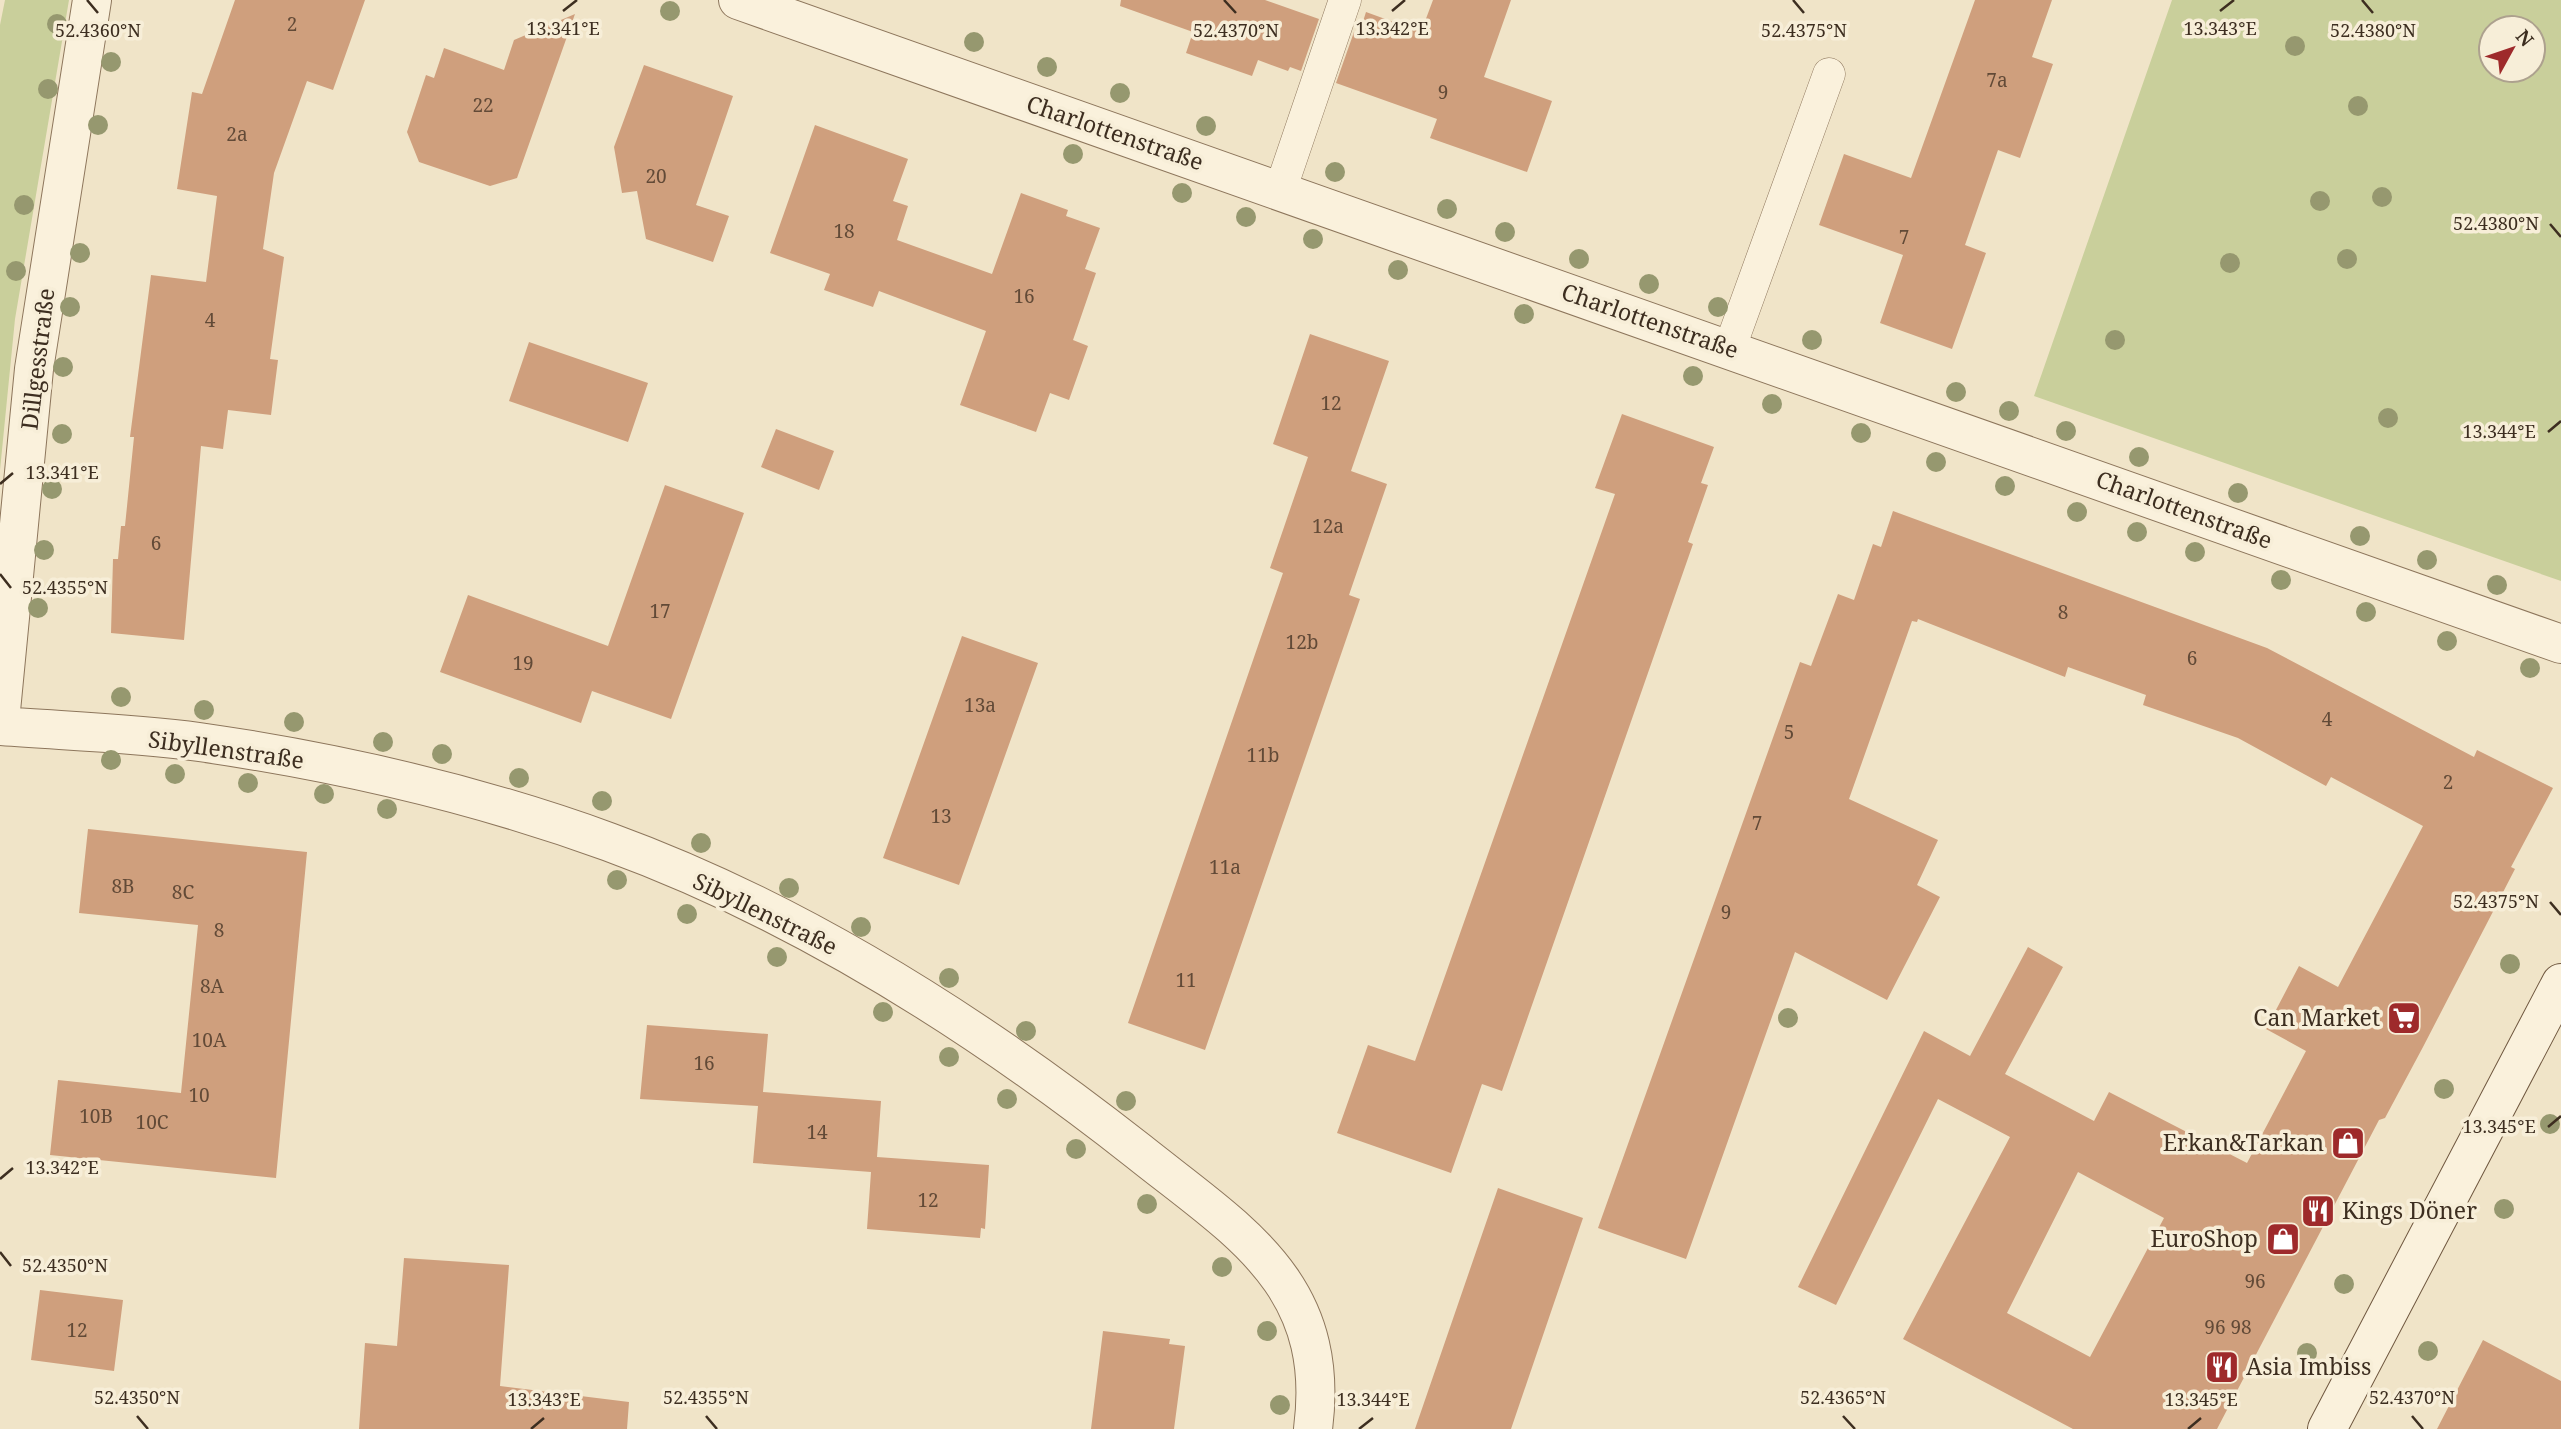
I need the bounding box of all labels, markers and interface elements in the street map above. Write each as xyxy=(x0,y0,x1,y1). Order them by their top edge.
house number: 2 xyxy=(287,11,297,37)
north arrow xyxy=(2477,14,2547,84)
text: 13.341°E xyxy=(526,16,600,40)
text: 13.342°E xyxy=(1355,16,1429,40)
text: 13.343°E xyxy=(2183,16,2257,40)
text: 52.4360°N xyxy=(55,18,141,42)
text: 52.4370°N xyxy=(1193,18,1279,42)
text: 52.4375°N xyxy=(1761,18,1847,42)
text: 52.4380°N xyxy=(2330,18,2416,42)
text: N xyxy=(2510,24,2540,52)
house number: 7a xyxy=(1986,67,2008,93)
house number: 9 xyxy=(1438,79,1448,105)
street label: Charlottenstraße xyxy=(1023,87,1208,177)
house number: 22 xyxy=(472,92,494,118)
house number: 2a xyxy=(226,121,248,147)
house number: 20 xyxy=(645,163,667,189)
text: 52.4380°N xyxy=(2453,211,2539,235)
house number: 18 xyxy=(833,218,855,244)
house number: 7 xyxy=(1899,224,1909,250)
street label: Charlottenstraße xyxy=(1558,275,1743,365)
house number: 16 xyxy=(1013,283,1035,309)
street label: Dillgesstraße xyxy=(12,286,62,431)
house number: 4 xyxy=(205,307,216,333)
house number: 12 xyxy=(1320,390,1342,416)
text: 13.344°E xyxy=(2462,419,2536,443)
text: 13.341°E xyxy=(25,460,99,484)
street label: Charlottenstraße xyxy=(2092,462,2277,556)
house number: 12a xyxy=(1312,513,1344,539)
house number: 6 xyxy=(151,530,161,556)
text: 52.4355°N xyxy=(22,575,108,599)
house number: 17 xyxy=(649,598,671,624)
house number: 8 xyxy=(2058,599,2068,625)
house number: 12b xyxy=(1286,629,1318,655)
house number: 6 xyxy=(2187,645,2197,671)
house number: 19 xyxy=(512,650,534,676)
house number: 13a xyxy=(964,692,996,718)
house number: 4 xyxy=(2322,706,2333,732)
house number: 5 xyxy=(1784,719,1794,745)
street label: Sibyllenstraße xyxy=(146,722,306,776)
house number: 11b xyxy=(1247,742,1279,768)
house number: 2 xyxy=(2443,769,2453,795)
house number: 13 xyxy=(930,803,952,829)
house number: 7 xyxy=(1752,810,1762,836)
house number: 11a xyxy=(1209,854,1241,880)
street label: Sibyllenstraße xyxy=(688,864,843,962)
house number: 8B xyxy=(111,873,135,899)
house number: 8C xyxy=(172,879,194,905)
text: 52.4375°N xyxy=(2453,889,2539,913)
house number: 9 xyxy=(1721,899,1731,925)
house number: 8 xyxy=(214,917,224,943)
house number: 11 xyxy=(1175,967,1197,993)
house number: 8A xyxy=(200,973,225,999)
supermarket icon: Can Market xyxy=(2385,999,2423,1037)
place label: Can Market xyxy=(2253,1001,2380,1033)
house number: 10A xyxy=(192,1027,227,1053)
house number: 16 xyxy=(693,1050,715,1076)
house number: 10 xyxy=(188,1082,210,1108)
house number: 10B xyxy=(79,1103,113,1129)
house number: 10C xyxy=(136,1109,169,1135)
text: 13.345°E xyxy=(2462,1114,2536,1138)
house number: 14 xyxy=(806,1119,828,1145)
shop icon: Erkan&Tarkan xyxy=(2329,1124,2367,1162)
place label: Erkan&Tarkan xyxy=(2163,1126,2324,1158)
text: 13.342°E xyxy=(25,1155,99,1179)
house number: 12 xyxy=(917,1187,939,1213)
restaurant icon: Kings Döner xyxy=(2299,1192,2337,1230)
place label: Kings Döner xyxy=(2342,1194,2477,1226)
shop icon: EuroShop xyxy=(2264,1220,2302,1258)
place label: EuroShop xyxy=(2150,1222,2258,1254)
text: 52.4350°N xyxy=(22,1253,108,1277)
house number: 96 xyxy=(2244,1268,2266,1294)
house number: 96 98 xyxy=(2204,1314,2252,1340)
house number: 12 xyxy=(66,1317,88,1343)
restaurant icon: Asia Imbiss xyxy=(2203,1348,2241,1386)
place label: Asia Imbiss xyxy=(2246,1350,2371,1382)
text: 52.4350°N xyxy=(94,1385,180,1409)
text: 52.4355°N xyxy=(663,1385,749,1409)
text: 52.4365°N xyxy=(1800,1385,1886,1409)
text: 52.4370°N xyxy=(2369,1385,2455,1409)
text: 13.343°E xyxy=(507,1387,581,1411)
text: 13.344°E xyxy=(1336,1387,1410,1411)
text: 13.345°E xyxy=(2164,1387,2238,1411)

